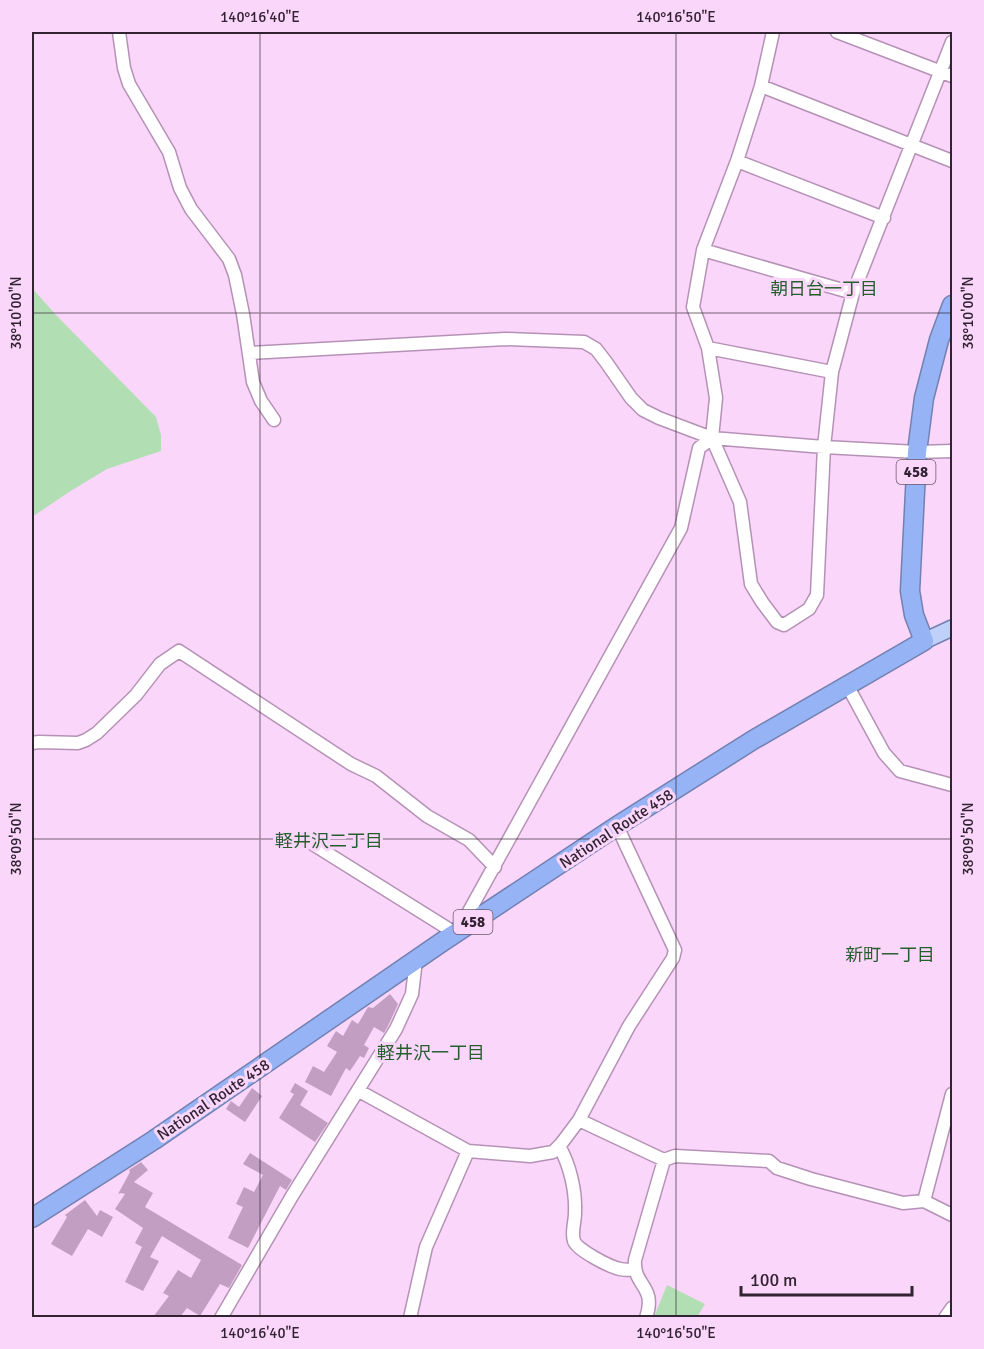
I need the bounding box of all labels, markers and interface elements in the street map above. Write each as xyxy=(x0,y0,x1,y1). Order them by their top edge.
text: 140°16'40"E xyxy=(220,8,300,26)
text: 140°16'50"E xyxy=(636,8,716,26)
text: 38°10'00"N xyxy=(7,276,25,350)
text: 38°10'00"N xyxy=(959,276,977,350)
district label: 朝日台一丁目 xyxy=(770,278,878,300)
road number: 458 xyxy=(896,460,936,484)
street label: National Route 458 xyxy=(556,785,677,873)
text: 38°09'50"N xyxy=(7,802,25,876)
text: 38°09'50"N xyxy=(959,802,977,876)
district label: 軽井沢二丁目 xyxy=(275,830,383,852)
road number: 458 xyxy=(454,910,492,934)
district label: 新町一丁目 xyxy=(845,944,935,966)
district label: 軽井沢一丁目 xyxy=(377,1042,485,1064)
street label: National Route 458 xyxy=(153,1055,274,1145)
scale bar xyxy=(741,1259,912,1297)
text: 100 m xyxy=(750,1269,797,1291)
text: 140°16'40"E xyxy=(220,1324,300,1342)
text: 140°16'50"E xyxy=(636,1324,716,1342)

